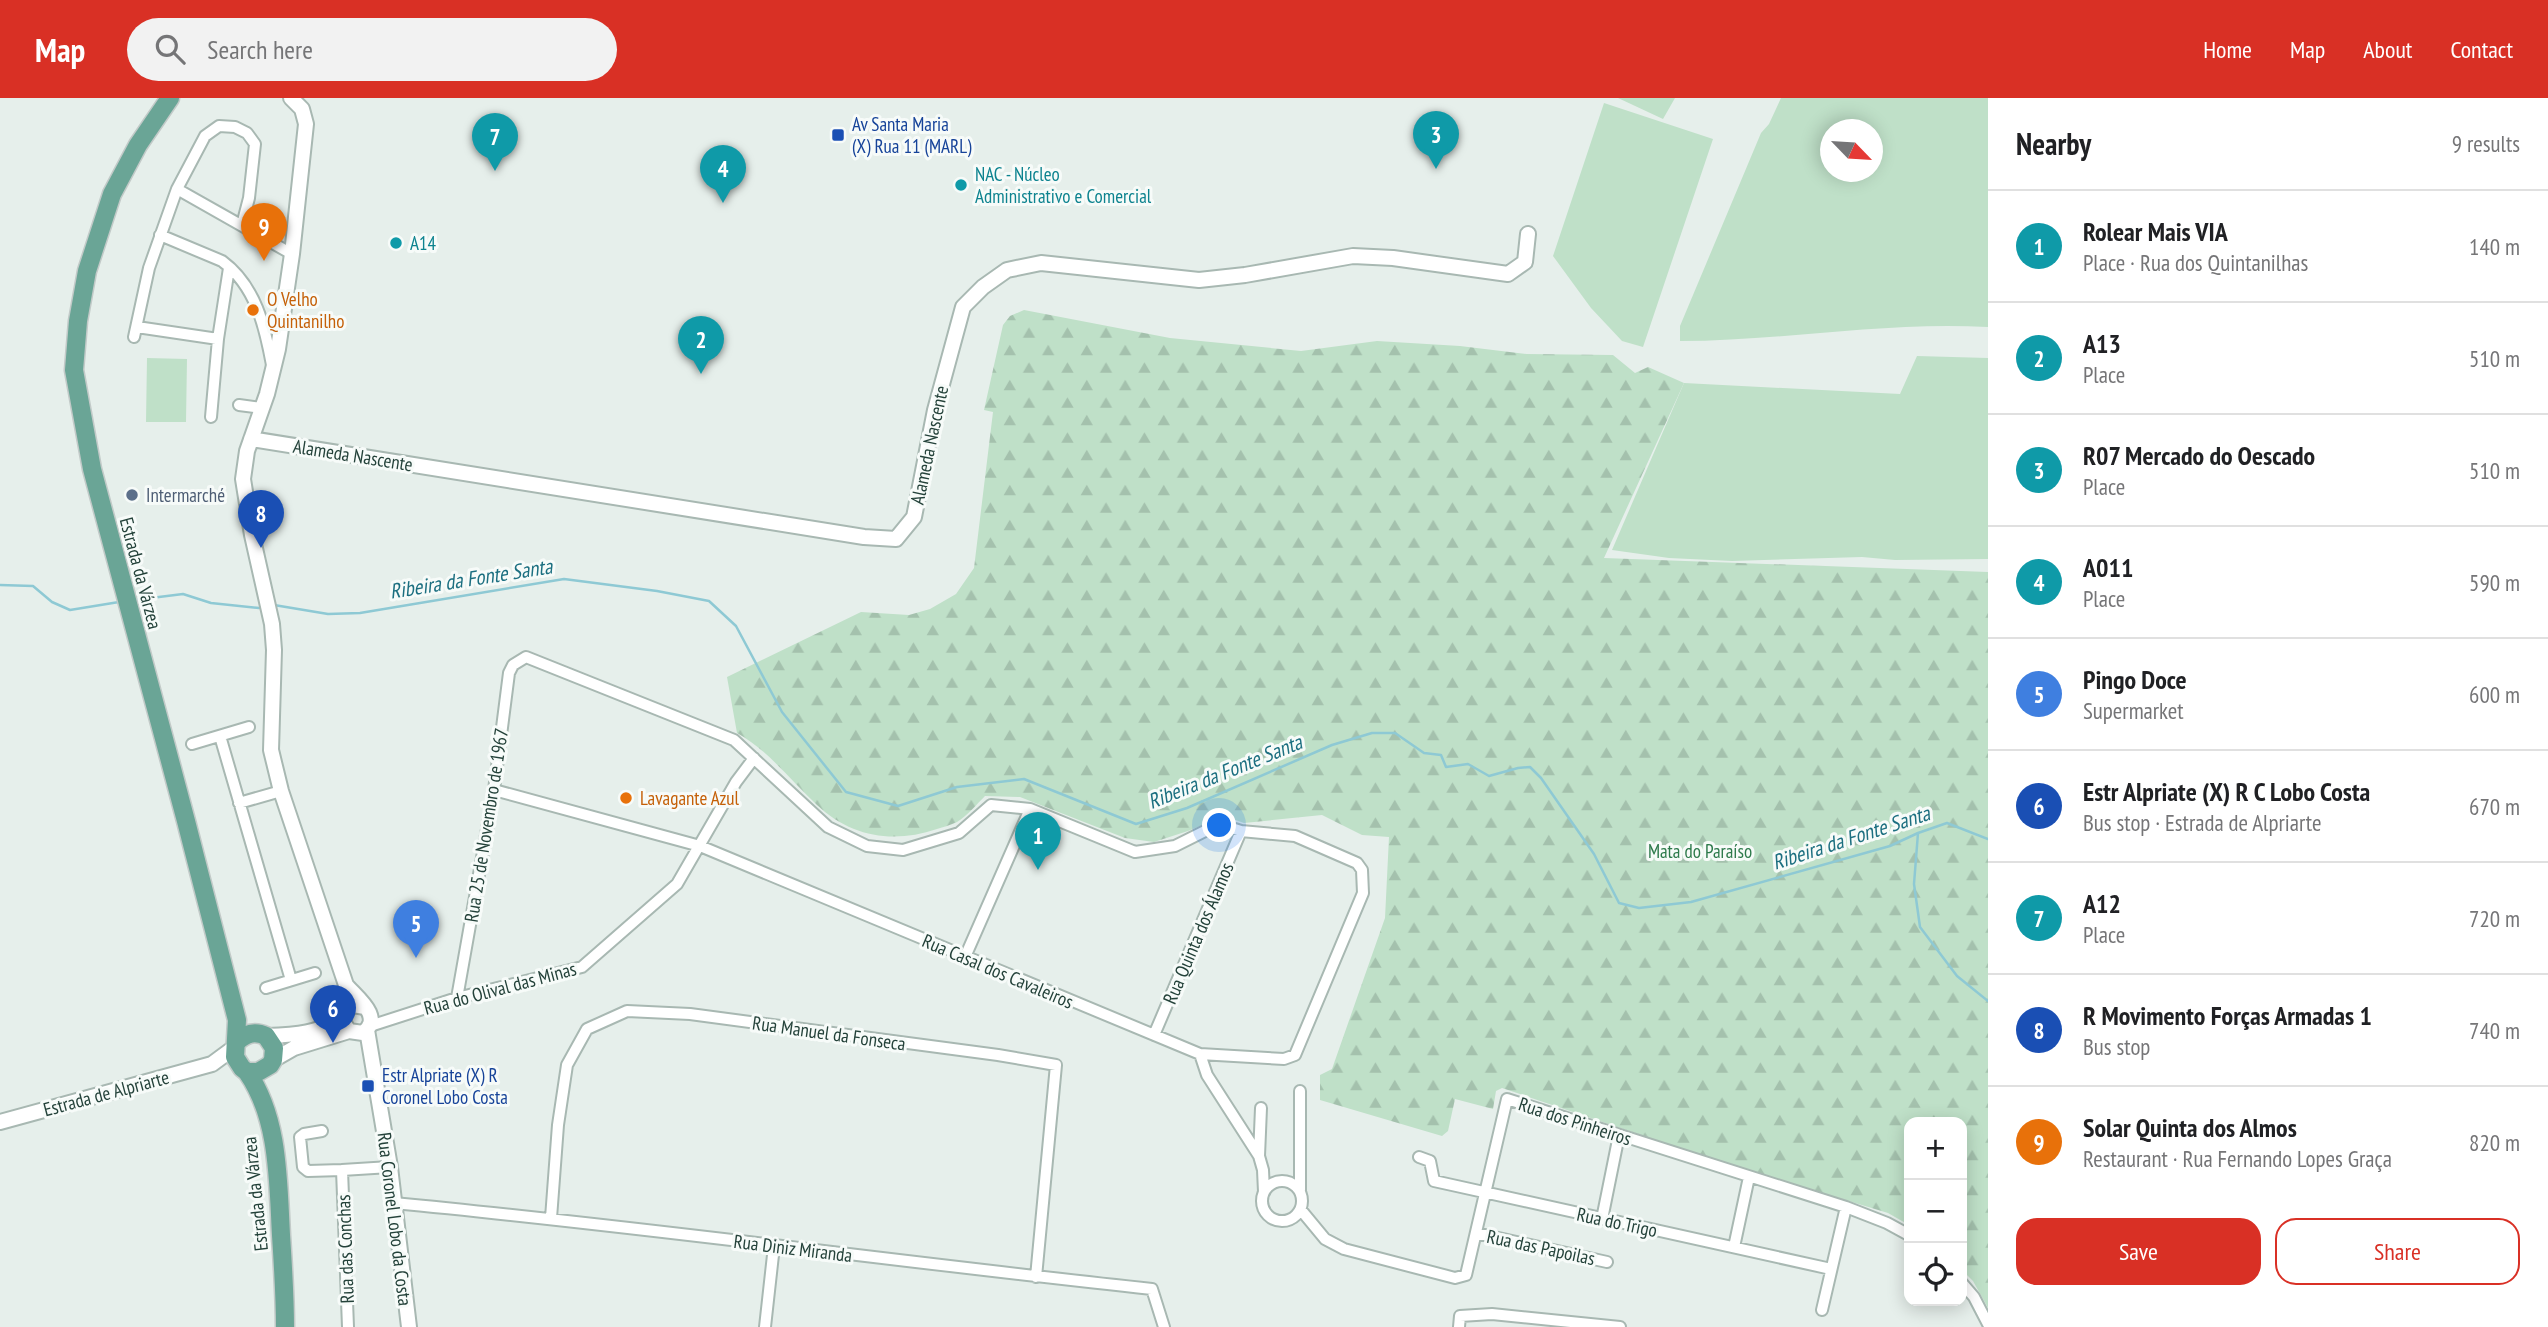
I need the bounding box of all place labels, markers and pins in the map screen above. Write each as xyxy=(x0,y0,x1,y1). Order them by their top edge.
pin: 3 xyxy=(1413,111,1459,169)
place label: Av Santa Maria (X) Rua 11 (MARL) xyxy=(852,112,972,158)
pin: 7 xyxy=(472,113,518,171)
marker: Av Santa Maria (X) Rua 11 (MARL) xyxy=(830,127,846,143)
pin: 4 xyxy=(700,145,746,203)
place label: NAC - Núcleo Administrativo e Comercial xyxy=(975,162,1152,208)
marker: NAC - Núcleo Administrativo e Comercial xyxy=(953,177,969,193)
pin: 9 xyxy=(241,203,287,261)
place label: A14 xyxy=(410,231,437,255)
marker: A14 xyxy=(388,235,404,251)
place label: O Velho Quintanilho xyxy=(267,287,344,333)
marker: O Velho Quintanilho xyxy=(245,302,261,318)
pin: 2 xyxy=(678,316,724,374)
place label: Intermarché xyxy=(146,483,225,507)
marker: Intermarché xyxy=(124,487,140,503)
pin: 8 xyxy=(238,490,284,548)
place label: Lavagante Azul xyxy=(640,786,740,810)
marker: Lavagante Azul xyxy=(618,790,634,806)
pin: 1 xyxy=(1015,812,1061,870)
pin: 5 xyxy=(393,900,439,958)
pin: 6 xyxy=(310,985,356,1043)
place label: Estr Alpriate (X) R Coronel Lobo Costa xyxy=(382,1063,508,1109)
marker: Estr Alpriate (X) R Coronel Lobo Costa xyxy=(360,1078,376,1094)

